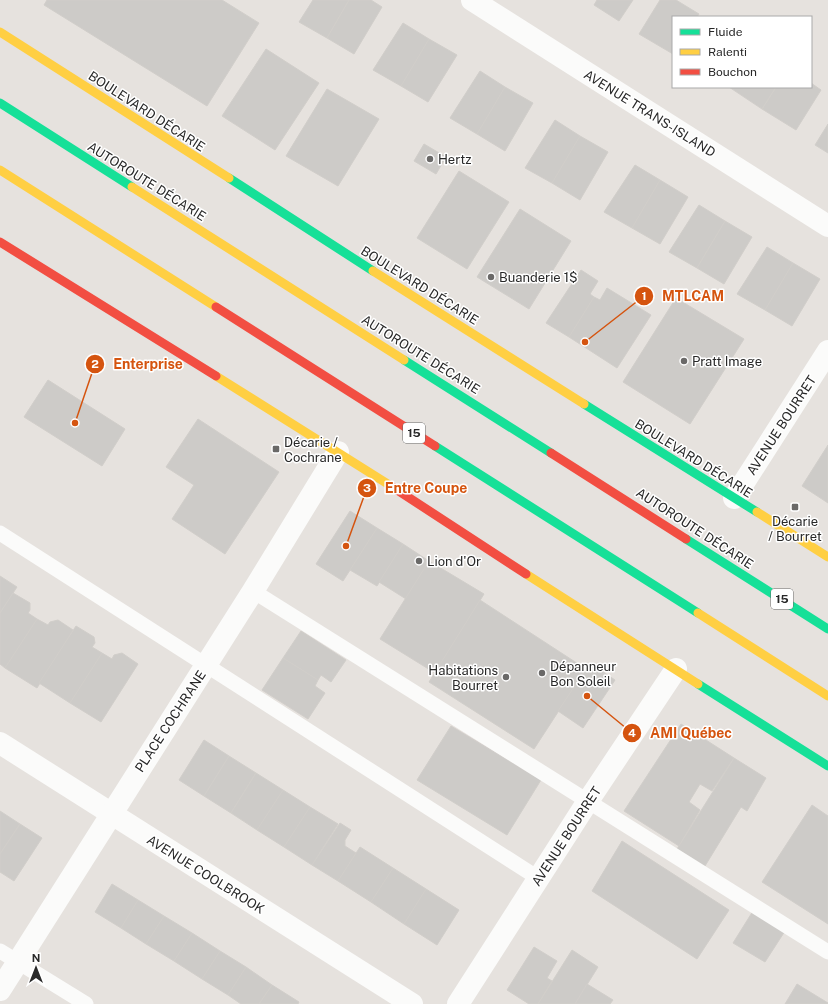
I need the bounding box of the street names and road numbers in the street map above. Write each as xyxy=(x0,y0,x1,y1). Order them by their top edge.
street label: BOULEVARD DÉCARIE xyxy=(86,67,208,155)
street label: AVENUE TRANS-ISLAND xyxy=(581,67,718,160)
street label: AUTOROUTE DÉCARIE xyxy=(85,138,209,224)
street label: BOULEVARD DÉCARIE xyxy=(358,242,482,328)
street label: AUTOROUTE DÉCARIE xyxy=(359,311,483,397)
street label: AVENUE BOURRET xyxy=(744,373,819,478)
street label: BOULEVARD DÉCARIE xyxy=(632,415,756,501)
road number: 15 xyxy=(403,423,425,443)
street label: AUTOROUTE DÉCARIE xyxy=(633,484,757,572)
road number: 15 xyxy=(771,589,793,609)
street label: PLACE COCHRANE xyxy=(132,668,209,775)
street label: AVENUE BOURRET xyxy=(529,784,604,889)
street label: AVENUE COOLBROOK xyxy=(144,832,267,917)

